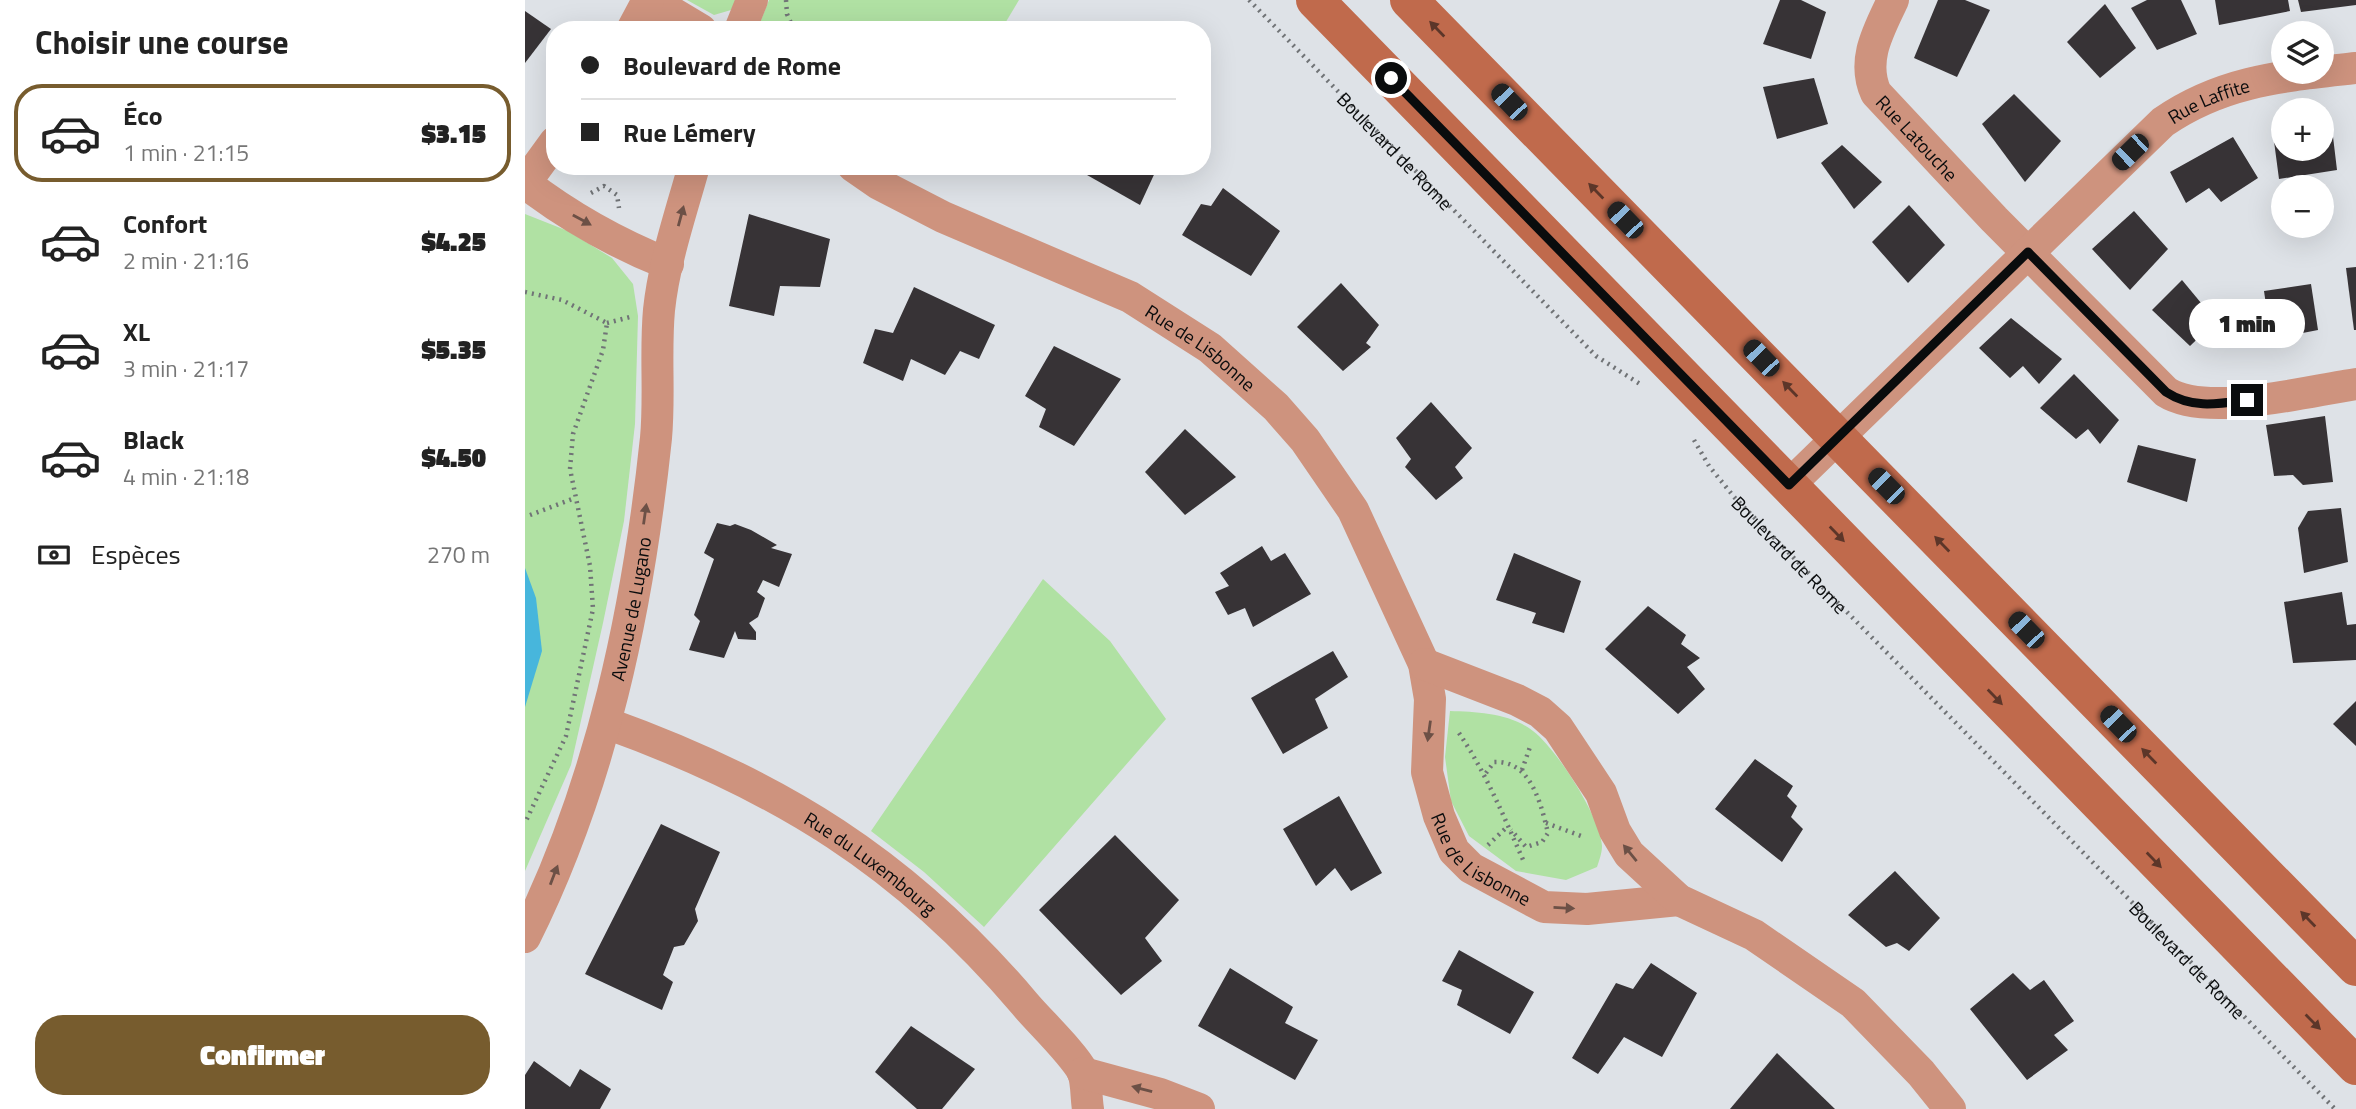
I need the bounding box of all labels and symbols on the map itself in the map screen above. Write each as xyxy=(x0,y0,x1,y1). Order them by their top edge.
one-way arrow xyxy=(1429,21,1445,37)
route start xyxy=(1375,62,1407,94)
street label: Rue Laffite xyxy=(2161,70,2253,130)
car xyxy=(1487,80,1532,124)
street label: Boulevard de Rome xyxy=(1331,84,1460,216)
street label: Rue Latouche xyxy=(1870,88,1966,187)
car xyxy=(2108,130,2153,174)
one-way arrow xyxy=(1589,183,1605,200)
car xyxy=(1603,198,1648,242)
one-way arrow xyxy=(676,205,687,227)
one-way arrow xyxy=(572,214,592,226)
street label: Rue de Lisbonne xyxy=(1140,296,1263,397)
callout: 1 min xyxy=(2189,298,2305,348)
car xyxy=(1739,336,1784,380)
one-way arrow xyxy=(1782,381,1799,397)
route end xyxy=(2231,384,2263,416)
car xyxy=(1864,464,1909,508)
street label: Boulevard de Rome xyxy=(1725,488,1855,620)
one-way arrow xyxy=(640,502,651,524)
one-way arrow xyxy=(1828,525,1844,542)
street label: Avenue de Lugano xyxy=(602,535,658,684)
one-way arrow xyxy=(1933,535,1950,552)
car xyxy=(2004,608,2049,652)
one-way arrow xyxy=(1987,688,2003,705)
car xyxy=(2096,702,2141,746)
one-way arrow xyxy=(1423,720,1434,742)
one-way arrow xyxy=(2142,748,2158,765)
street label: Rue du Luxembourg xyxy=(799,803,944,921)
street label: Rue de Lisbonne xyxy=(1425,808,1537,912)
one-way arrow xyxy=(1623,844,1638,862)
one-way arrow xyxy=(2145,851,2161,868)
one-way arrow xyxy=(548,865,559,886)
street label: Boulevard de Rome xyxy=(2123,894,2253,1025)
one-way arrow xyxy=(1553,903,1575,914)
one-way arrow xyxy=(2300,910,2317,927)
one-way arrow xyxy=(2305,1014,2322,1031)
one-way arrow xyxy=(1130,1083,1152,1094)

